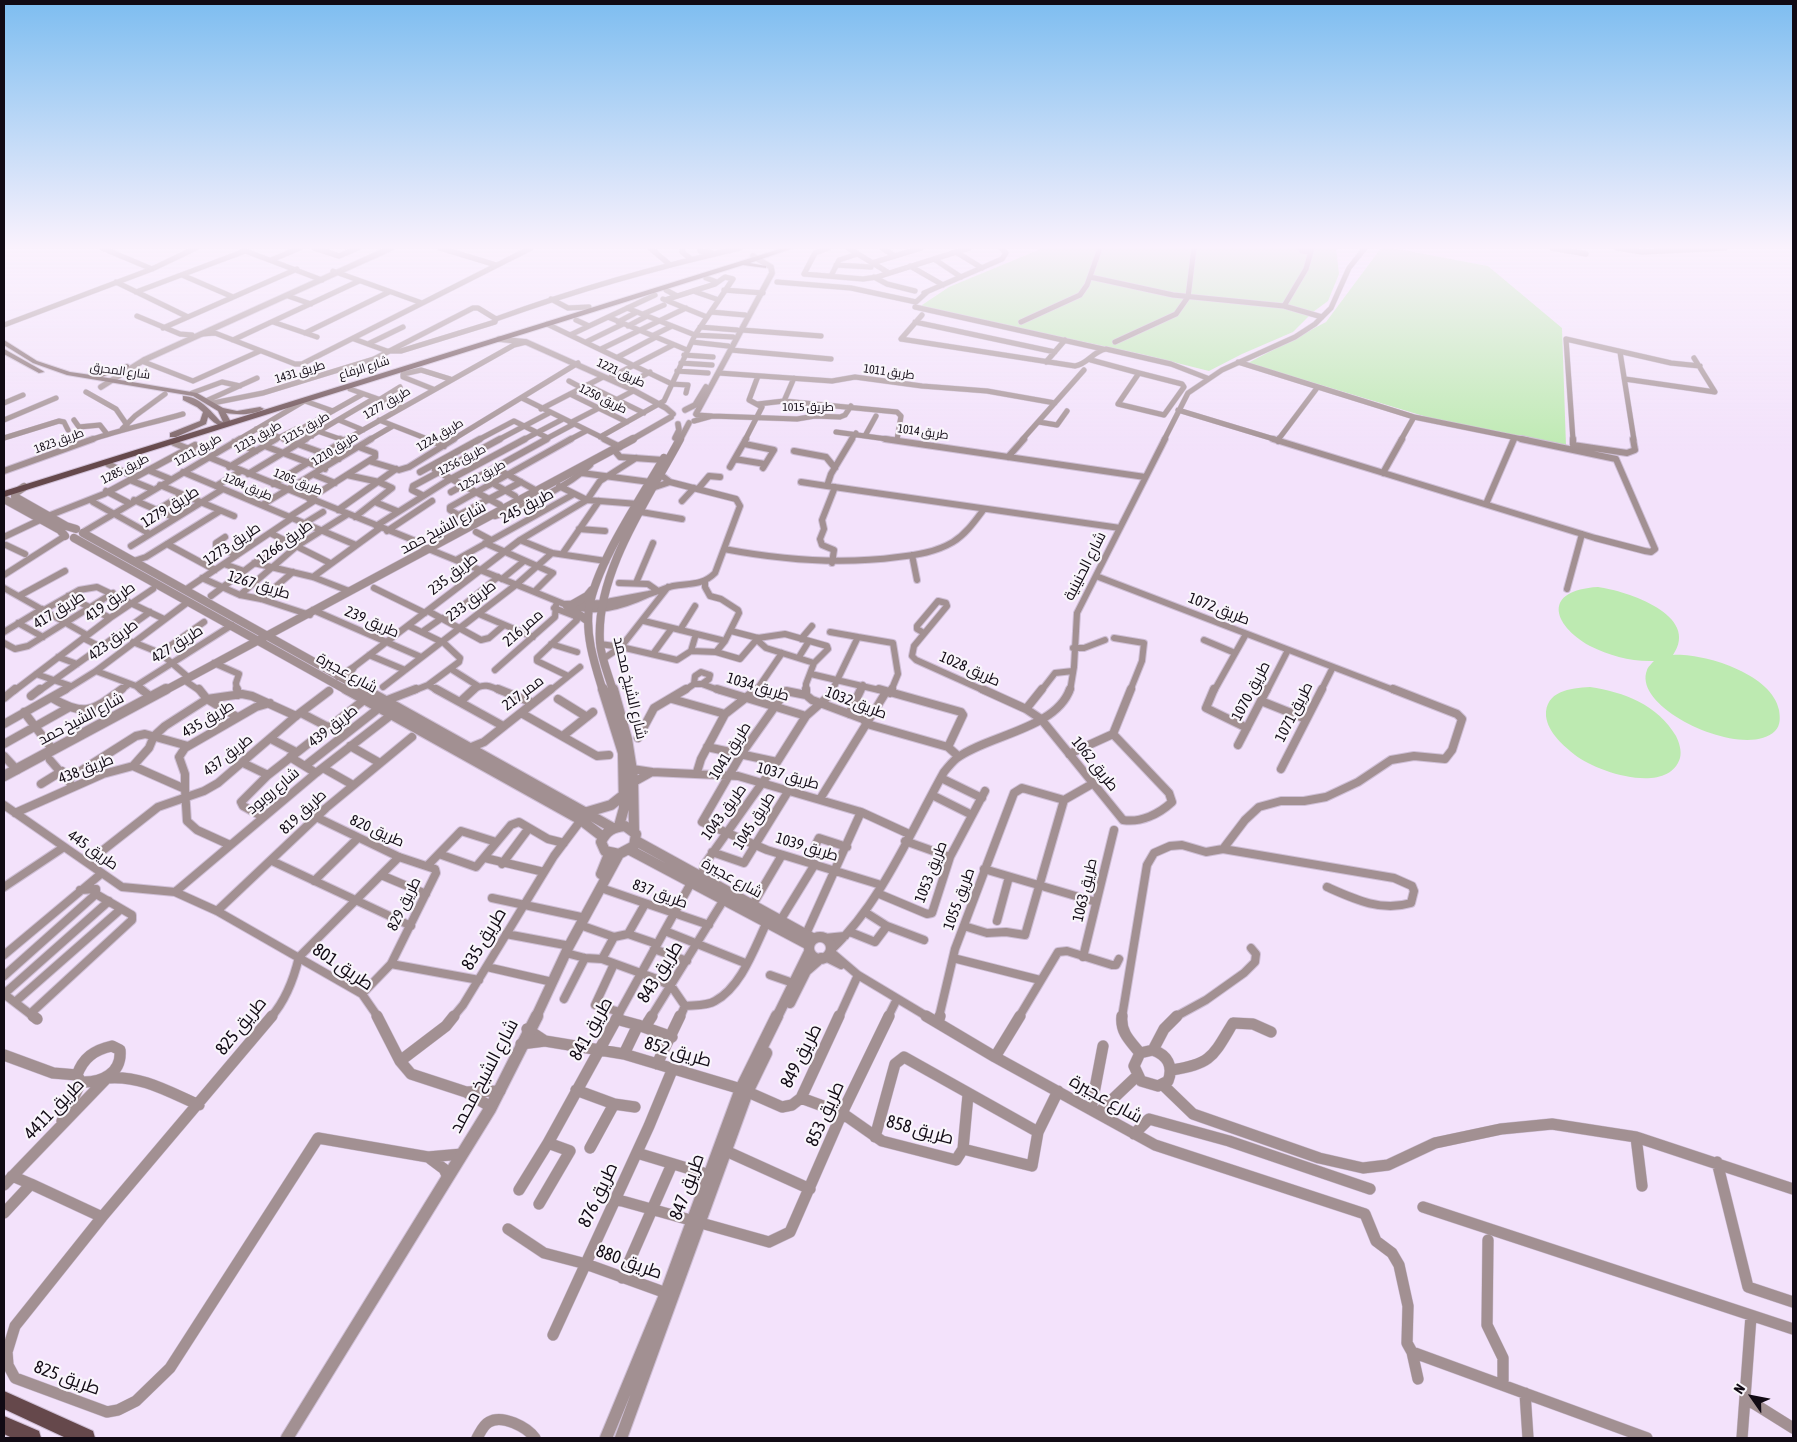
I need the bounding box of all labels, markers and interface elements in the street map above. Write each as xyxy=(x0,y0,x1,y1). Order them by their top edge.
street label: شارع الرفاع xyxy=(337,353,391,383)
street label: طريق 1221 xyxy=(595,356,647,390)
street label: طريق 1431 xyxy=(273,358,327,386)
street label: شارع المحرق xyxy=(89,360,151,382)
street label: طريق 1011 xyxy=(862,361,916,383)
street label: طريق 1250 xyxy=(577,381,629,417)
street label: طريق 1277 xyxy=(361,384,413,422)
street label: طريق 1015 xyxy=(782,400,834,414)
street label: طريق 1215 xyxy=(280,409,332,447)
street label: طريق 1224 xyxy=(414,416,466,454)
street label: طريق 1213 xyxy=(232,418,284,456)
street label: طريق 1014 xyxy=(896,421,950,443)
street label: طريق 1823 xyxy=(32,425,86,457)
street label: طريق 1210 xyxy=(309,429,361,469)
street label: طريق 1211 xyxy=(172,431,224,469)
street label: طريق 1256 xyxy=(436,442,488,478)
street label: طريق 1285 xyxy=(99,451,151,487)
street label: طريق 1252 xyxy=(456,457,508,495)
street label: طريق 1205 xyxy=(271,466,325,498)
street label: طريق 1204 xyxy=(221,470,275,504)
street label: طريق 1279 xyxy=(138,482,202,532)
street label: طريق 245 xyxy=(497,485,557,527)
street label: شارع الشيخ حمد xyxy=(397,498,489,558)
street label: طريق 1266 xyxy=(254,516,316,568)
street label: طريق 1273 xyxy=(200,518,264,570)
street label: شارع الحنينية xyxy=(1060,529,1110,603)
street label: طريق 235 xyxy=(425,549,481,599)
street label: طريق 1267 xyxy=(226,567,292,603)
street label: طريق 233 xyxy=(443,577,499,625)
street label: طريق 419 xyxy=(81,578,139,626)
street label: طريق 417 xyxy=(30,587,88,633)
street label: طريق 1072 xyxy=(1186,589,1252,629)
street label: طريق 239 xyxy=(342,602,402,642)
street label: ممر 216 xyxy=(499,606,547,650)
street label: طريق 423 xyxy=(85,616,141,664)
street label: طريق 427 xyxy=(148,621,206,667)
street label: شارع الشيخ محمد xyxy=(609,635,651,741)
street label: طريق 1028 xyxy=(937,648,1003,690)
street label: شارع عجيرة xyxy=(313,649,381,697)
street label: طريق 1070 xyxy=(1228,658,1274,724)
street label: طريق 1034 xyxy=(725,669,791,705)
street label: ممر 217 xyxy=(499,672,547,714)
street label: طريق 1071 xyxy=(1271,679,1317,745)
street label: طريق 1032 xyxy=(823,683,889,723)
street label: شارع الشيخ حمد xyxy=(35,689,127,749)
street label: طريق 435 xyxy=(179,696,237,742)
street label: طريق 439 xyxy=(305,701,361,751)
street label: طريق 1041 xyxy=(705,719,755,783)
street label: طريق 437 xyxy=(200,730,256,780)
street label: طريق 1062 xyxy=(1068,733,1122,795)
street label: طريق 438 xyxy=(56,750,116,788)
street label: طريق 1037 xyxy=(755,758,821,794)
street label: شارع روبود xyxy=(243,764,303,818)
street label: طريق 1043 xyxy=(698,781,750,843)
street label: طريق 819 xyxy=(276,786,330,838)
street label: طريق 1045 xyxy=(729,789,779,853)
street label: طريق 820 xyxy=(347,811,407,851)
street label: طريق 445 xyxy=(64,826,122,874)
street label: طريق 1039 xyxy=(774,829,840,865)
street label: طريق 1053 xyxy=(911,839,951,905)
street label: شارع عجيرة xyxy=(698,854,766,902)
street label: طريق 1063 xyxy=(1069,857,1101,923)
street label: طريق 1055 xyxy=(940,866,978,932)
street label: طريق 829 xyxy=(383,874,425,934)
street label: طريق 837 xyxy=(630,876,690,912)
street label: طريق 835 xyxy=(457,904,511,974)
street label: طريق 843 xyxy=(633,937,687,1007)
street label: طريق 801 xyxy=(308,939,378,995)
street label: طريق 825 xyxy=(211,992,271,1060)
street label: طريق 841 xyxy=(565,994,617,1064)
street label: شارع الشيخ محمد xyxy=(445,1015,523,1137)
street label: طريق 849 xyxy=(776,1020,826,1092)
street label: طريق 852 xyxy=(642,1032,714,1072)
street label: شارع عجيرة xyxy=(1066,1070,1146,1128)
street label: طريق 4411 xyxy=(19,1074,89,1144)
street label: طريق 853 xyxy=(801,1078,849,1150)
street label: طريق 858 xyxy=(884,1111,956,1149)
street label: طريق 847 xyxy=(665,1151,709,1223)
street label: طريق 876 xyxy=(574,1159,622,1231)
street label: طريق 880 xyxy=(593,1240,665,1284)
street label: طريق 825 xyxy=(31,1356,103,1400)
north arrow xyxy=(1727,1372,1777,1422)
text: N xyxy=(1730,1381,1748,1397)

